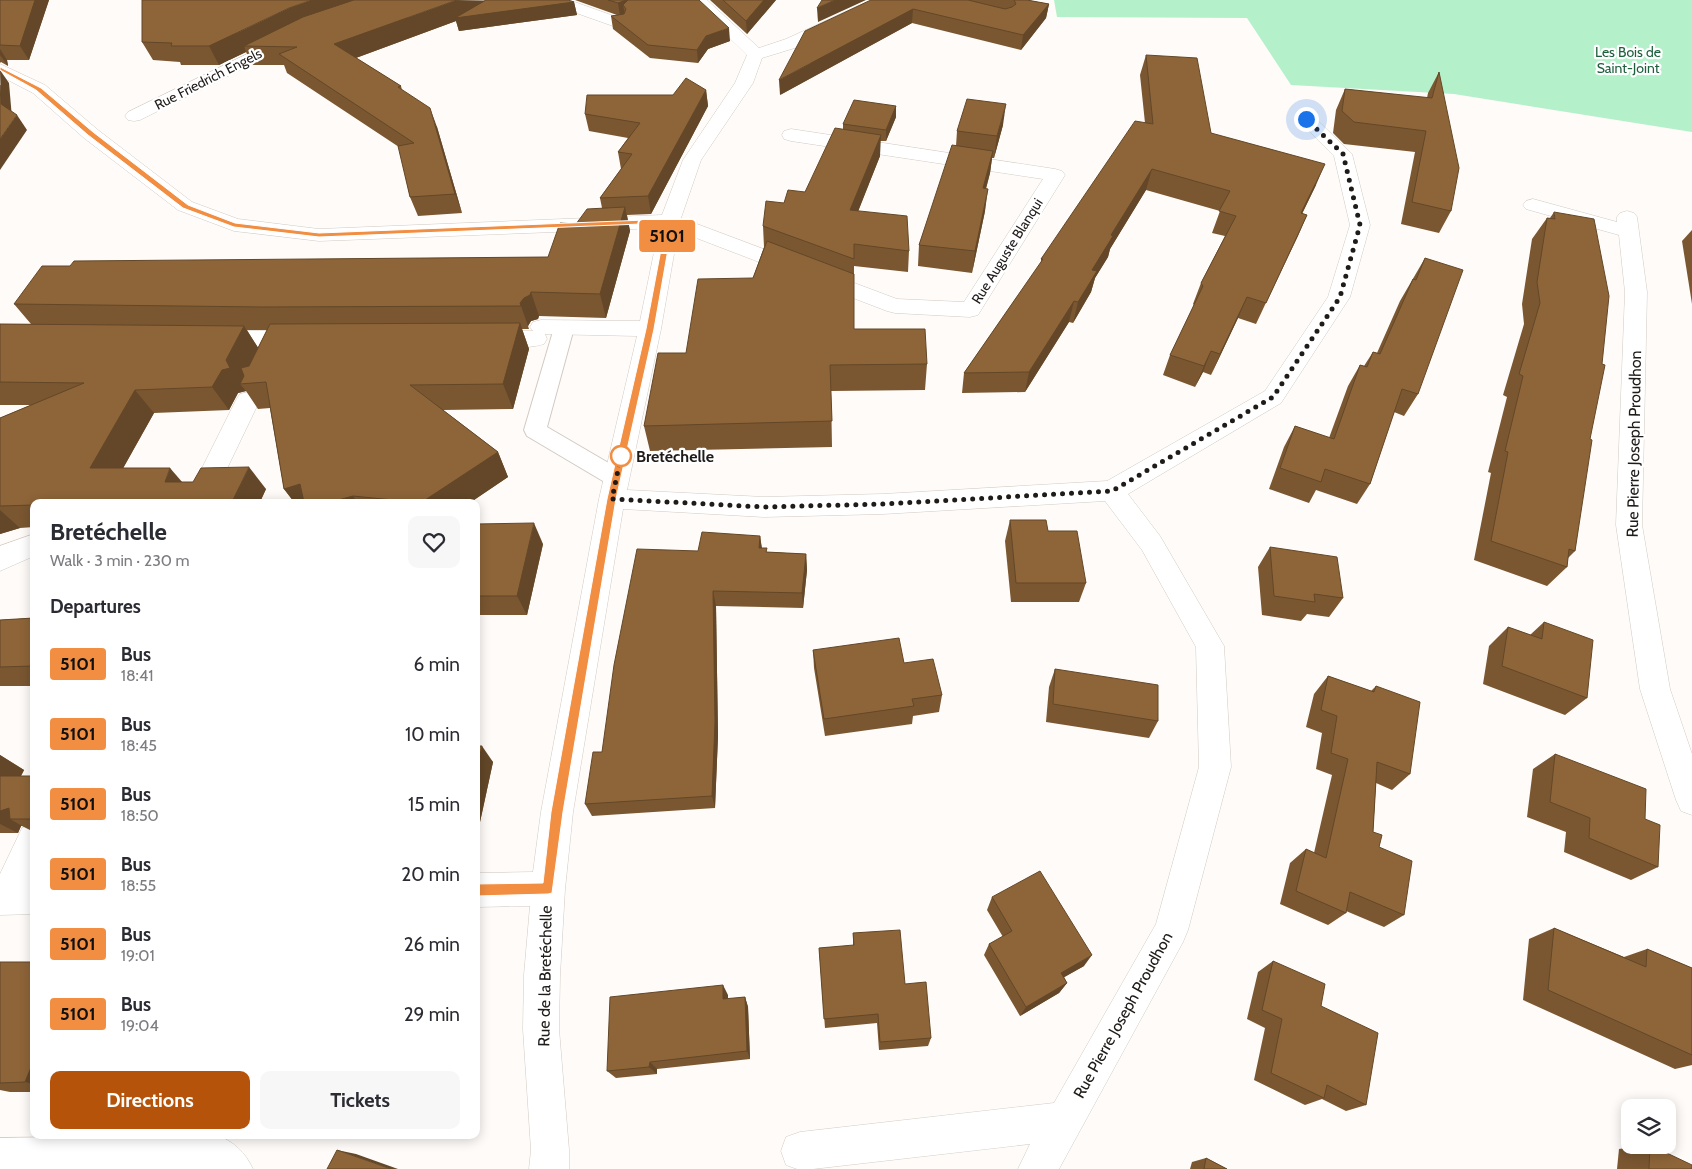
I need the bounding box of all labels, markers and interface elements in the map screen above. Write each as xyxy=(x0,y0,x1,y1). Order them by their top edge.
park label: Les Bois de Saint-Joint xyxy=(1595,43,1661,77)
street label: Rue Friedrich Engels xyxy=(151,44,265,114)
your location xyxy=(1294,107,1319,132)
street label: Rue Auguste Blanqui xyxy=(967,195,1047,307)
line badge: 5101 xyxy=(632,220,702,252)
text: 5101 xyxy=(649,225,685,247)
street label: Rue Pierre Joseph Proudhon xyxy=(1623,350,1645,538)
marker: Bretéchelle xyxy=(610,445,632,467)
place label: Bretéchelle xyxy=(636,447,714,466)
button: heart xyxy=(408,516,460,568)
text: Bretéchelle xyxy=(50,517,167,546)
text: Walk · 3 min · 230 m xyxy=(50,551,190,570)
text: Departures xyxy=(50,595,141,618)
text: Bus xyxy=(121,643,151,666)
text: 5101 xyxy=(60,653,96,675)
text: 6 min xyxy=(414,653,460,676)
text: 18:41 xyxy=(121,666,153,685)
text: Bus xyxy=(121,713,151,736)
text: 5101 xyxy=(60,723,96,745)
text: 10 min xyxy=(405,723,460,746)
text: 18:45 xyxy=(121,736,157,755)
text: Bus xyxy=(121,783,151,806)
text: 5101 xyxy=(60,793,96,815)
text: 15 min xyxy=(408,793,460,816)
text: 18:50 xyxy=(121,806,159,825)
text: Bus xyxy=(121,853,151,876)
text: 5101 xyxy=(60,863,96,885)
text: 20 min xyxy=(401,863,460,886)
text: 18:55 xyxy=(121,876,156,895)
street label: Rue de la Bretéchelle xyxy=(534,905,556,1047)
text: Bus xyxy=(121,923,151,946)
street label: Rue Pierre Joseph Proudhon xyxy=(1069,929,1177,1101)
text: 5101 xyxy=(60,933,96,955)
text: 26 min xyxy=(404,933,460,956)
text: 19:01 xyxy=(121,946,155,965)
text: Bus xyxy=(121,993,151,1016)
text: 5101 xyxy=(60,1003,96,1025)
text: 29 min xyxy=(404,1003,460,1026)
text: 19:04 xyxy=(121,1016,159,1035)
button: Directions xyxy=(50,1071,250,1129)
button: Tickets xyxy=(260,1071,460,1129)
map controls xyxy=(1621,1099,1676,1154)
button: layers xyxy=(1621,1099,1676,1154)

